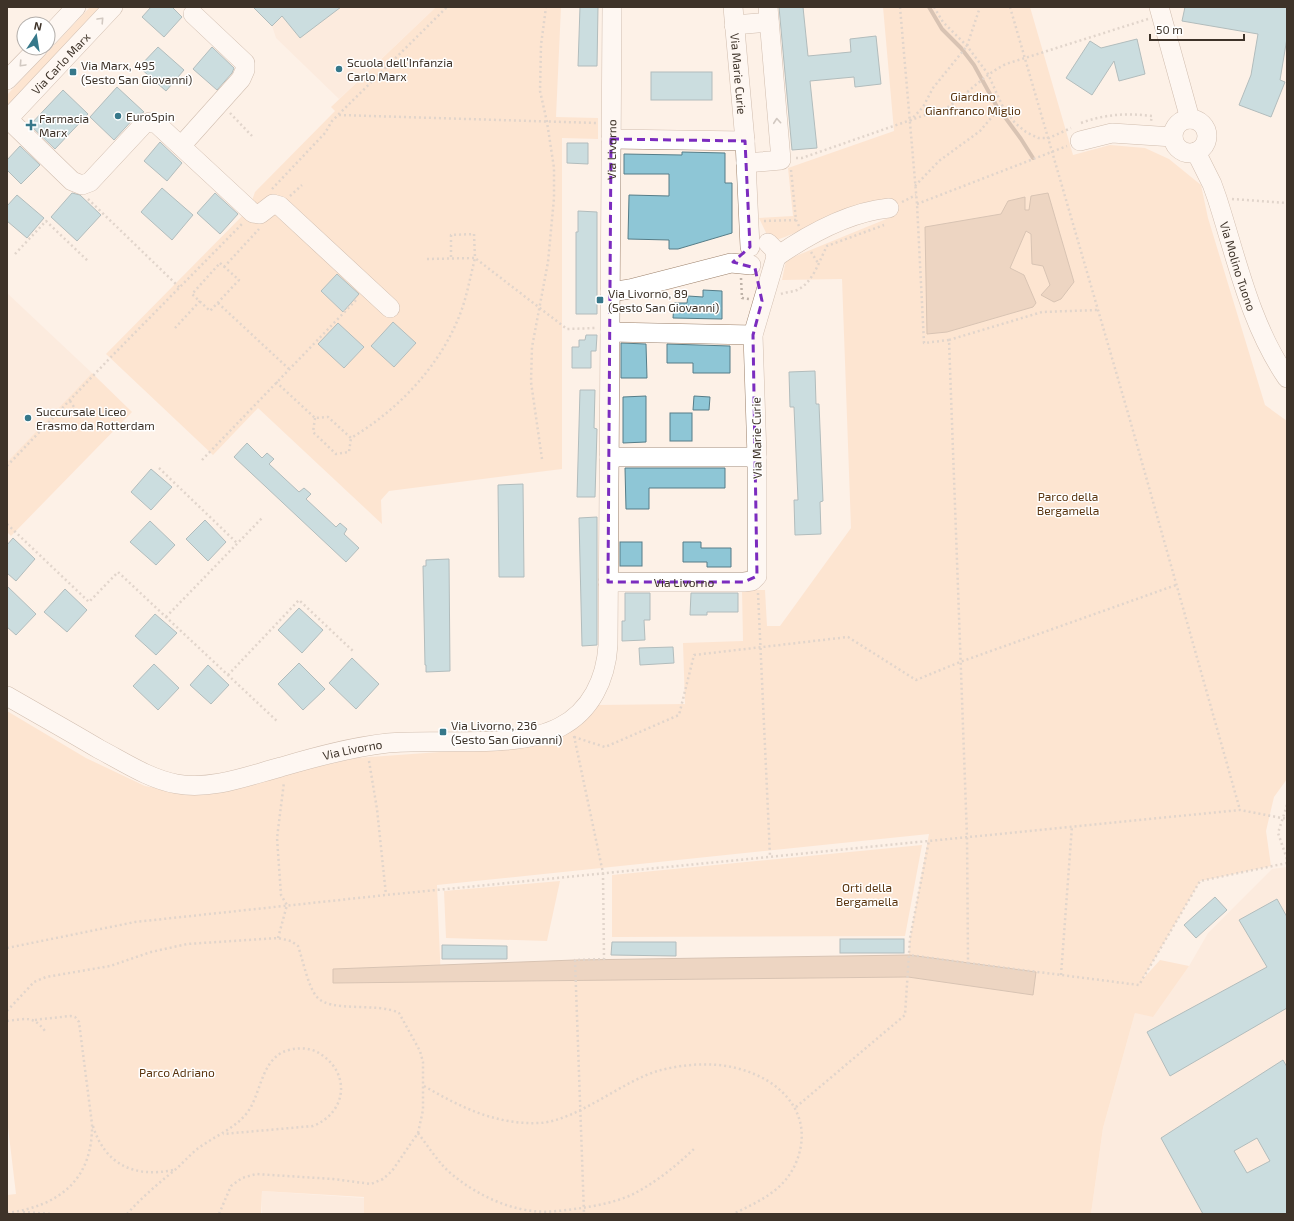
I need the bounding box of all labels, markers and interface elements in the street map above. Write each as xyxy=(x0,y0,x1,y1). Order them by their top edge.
north arrow xyxy=(16,16,56,56)
scale bar xyxy=(1150,16,1244,42)
one-way arrow xyxy=(96,17,104,25)
text: N xyxy=(33,19,43,33)
text: 50 m xyxy=(1156,22,1183,36)
street label: Via Carlo Marx xyxy=(28,29,93,97)
street label: Via Marie Curie xyxy=(728,32,750,115)
place label: Scuola dell’Infanzia Carlo Marx xyxy=(347,55,453,83)
place label: Via Marx, 495 (Sesto San Giovanni) xyxy=(81,58,192,86)
one-way arrow xyxy=(19,59,27,67)
marker: Scuola dell’Infanzia Carlo Marx xyxy=(334,64,344,74)
marker: Via Marx, 495 (Sesto San Giovanni) xyxy=(68,67,78,77)
park label: Giardino Gianfranco Miglio xyxy=(925,89,1021,117)
place label: EuroSpin xyxy=(126,109,175,123)
place label: Farmacia Marx xyxy=(39,111,89,139)
marker: EuroSpin xyxy=(113,111,123,121)
one-way arrow xyxy=(773,118,782,124)
street label: Via Livorno xyxy=(604,119,618,180)
marker: Farmacia Marx xyxy=(26,120,36,130)
street label: Via Molino Tuono xyxy=(1218,220,1259,313)
place label: Via Livorno, 89 (Sesto San Giovanni) xyxy=(608,286,719,314)
marker: Via Livorno, 89 (Sesto San Giovanni) xyxy=(595,295,605,305)
street label: Via Marie Curie xyxy=(748,397,764,479)
place label: Succursale Liceo Erasmo da Rotterdam xyxy=(36,404,155,432)
marker: Succursale Liceo Erasmo da Rotterdam xyxy=(23,413,33,423)
park label: Parco della Bergamella xyxy=(1037,489,1099,517)
street label: Via Livorno xyxy=(654,575,714,589)
place label: Via Livorno, 236 (Sesto San Giovanni) xyxy=(451,718,562,746)
marker: Via Livorno, 236 (Sesto San Giovanni) xyxy=(438,727,448,737)
street label: Via Livorno xyxy=(321,737,383,762)
park label: Orti della Bergamella xyxy=(836,880,898,908)
park label: Parco Adriano xyxy=(139,1065,215,1079)

